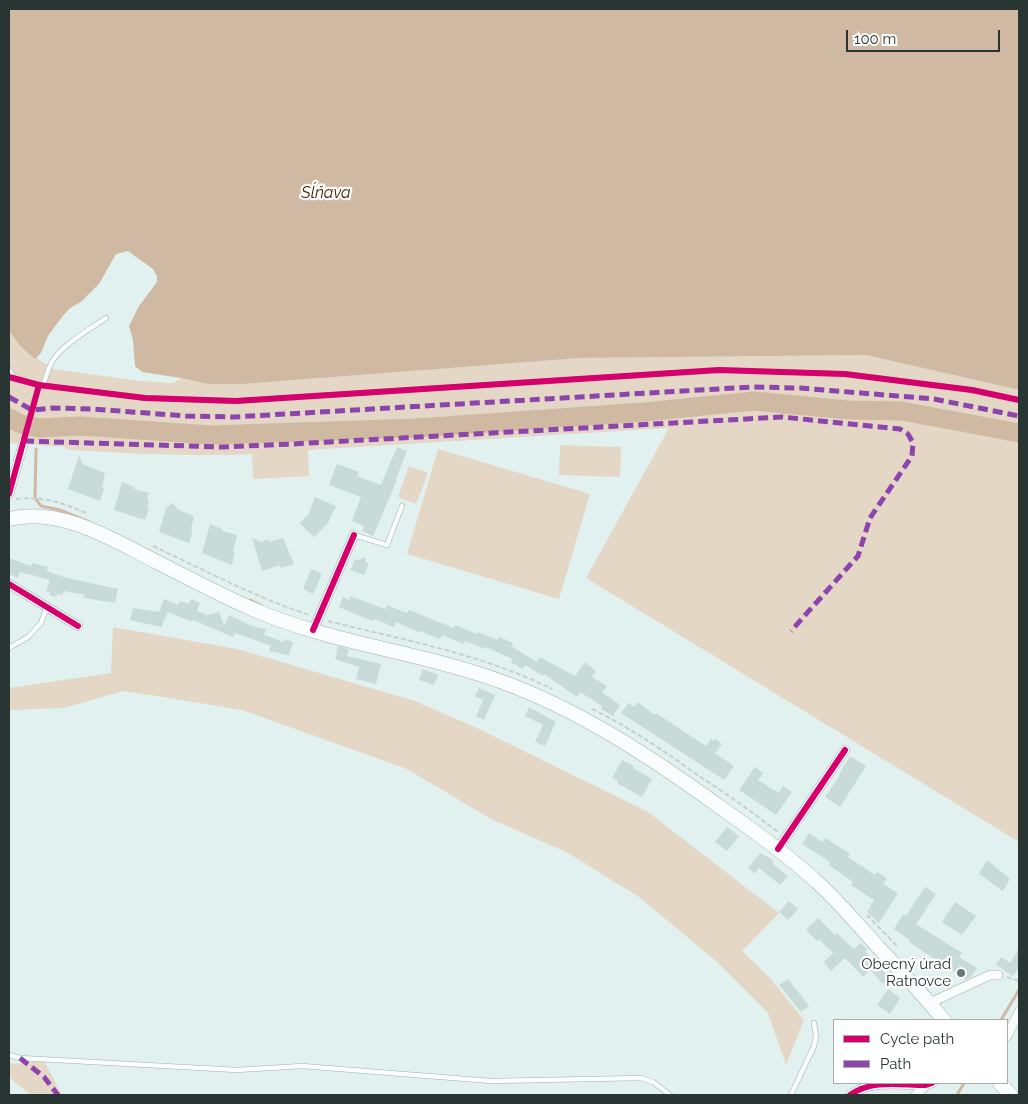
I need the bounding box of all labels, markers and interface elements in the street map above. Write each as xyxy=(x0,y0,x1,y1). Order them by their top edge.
scale bar xyxy=(848,20,1002,52)
text: 100 m xyxy=(854,30,896,48)
water label: Sĺňava xyxy=(301,183,351,203)
place label: Obecný úrad Ratnovce xyxy=(861,955,951,990)
marker: Obecný úrad Ratnovce xyxy=(955,967,967,979)
legend xyxy=(833,1019,1008,1084)
text: Cycle path xyxy=(880,1030,954,1048)
text: Path xyxy=(880,1055,911,1073)

